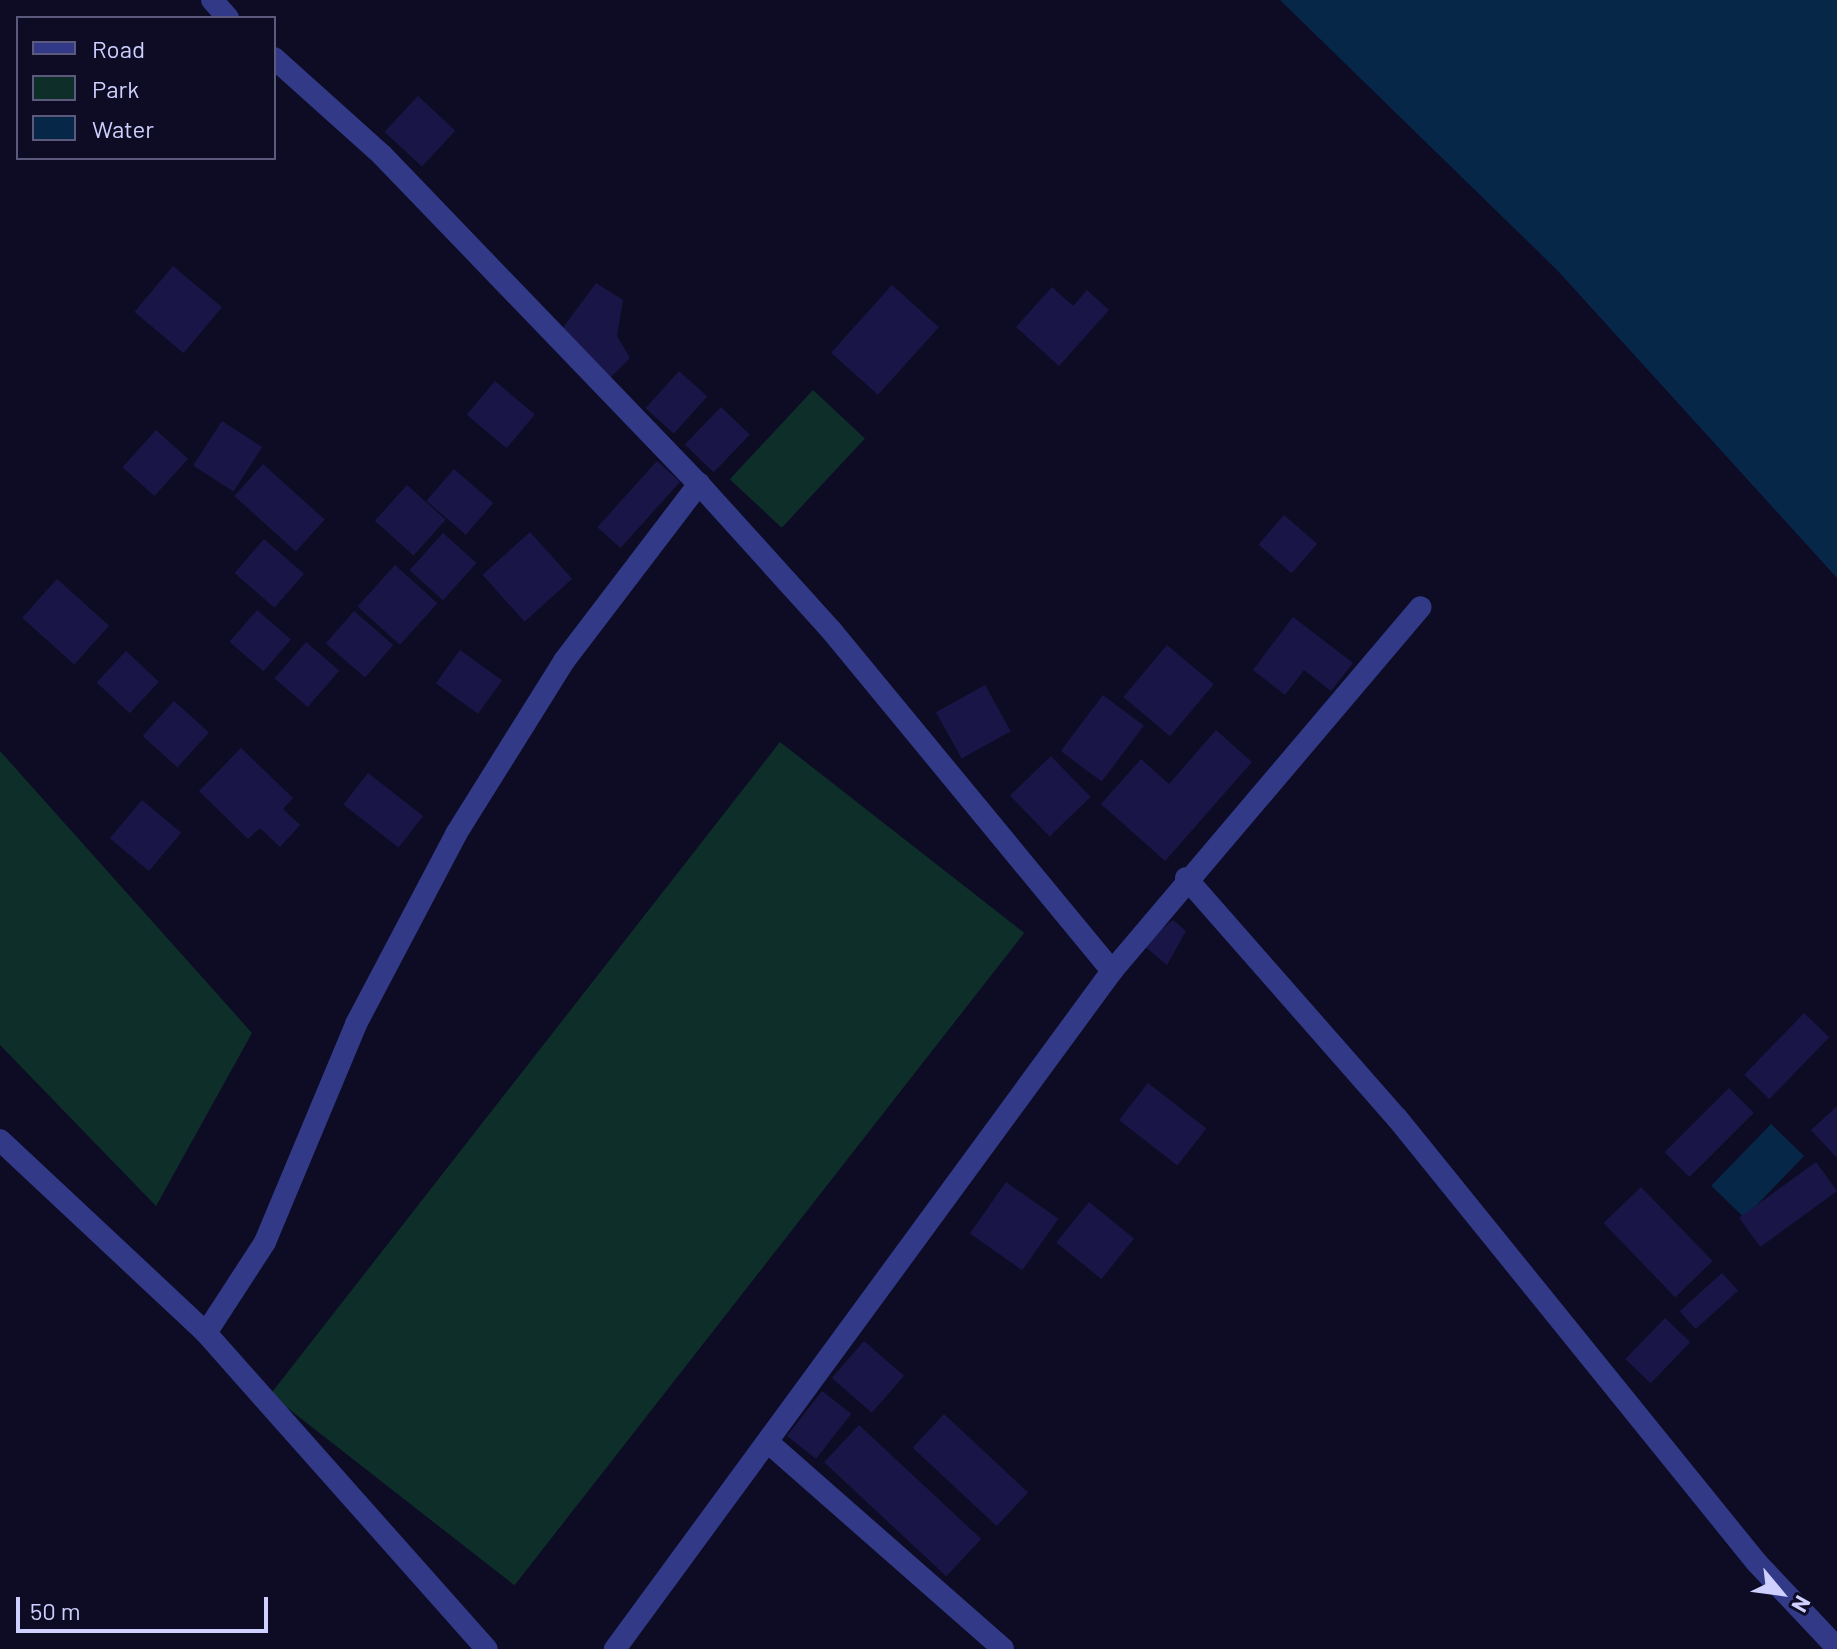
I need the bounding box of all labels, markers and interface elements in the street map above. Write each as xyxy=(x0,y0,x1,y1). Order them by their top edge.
legend xyxy=(16,16,276,160)
text: Road xyxy=(92,34,145,63)
text: Park xyxy=(92,74,139,103)
text: Water xyxy=(92,114,154,143)
north arrow xyxy=(1741,1553,1821,1633)
scale bar xyxy=(20,1581,272,1631)
text: N xyxy=(1787,1592,1817,1617)
text: 50 m xyxy=(30,1596,81,1625)

